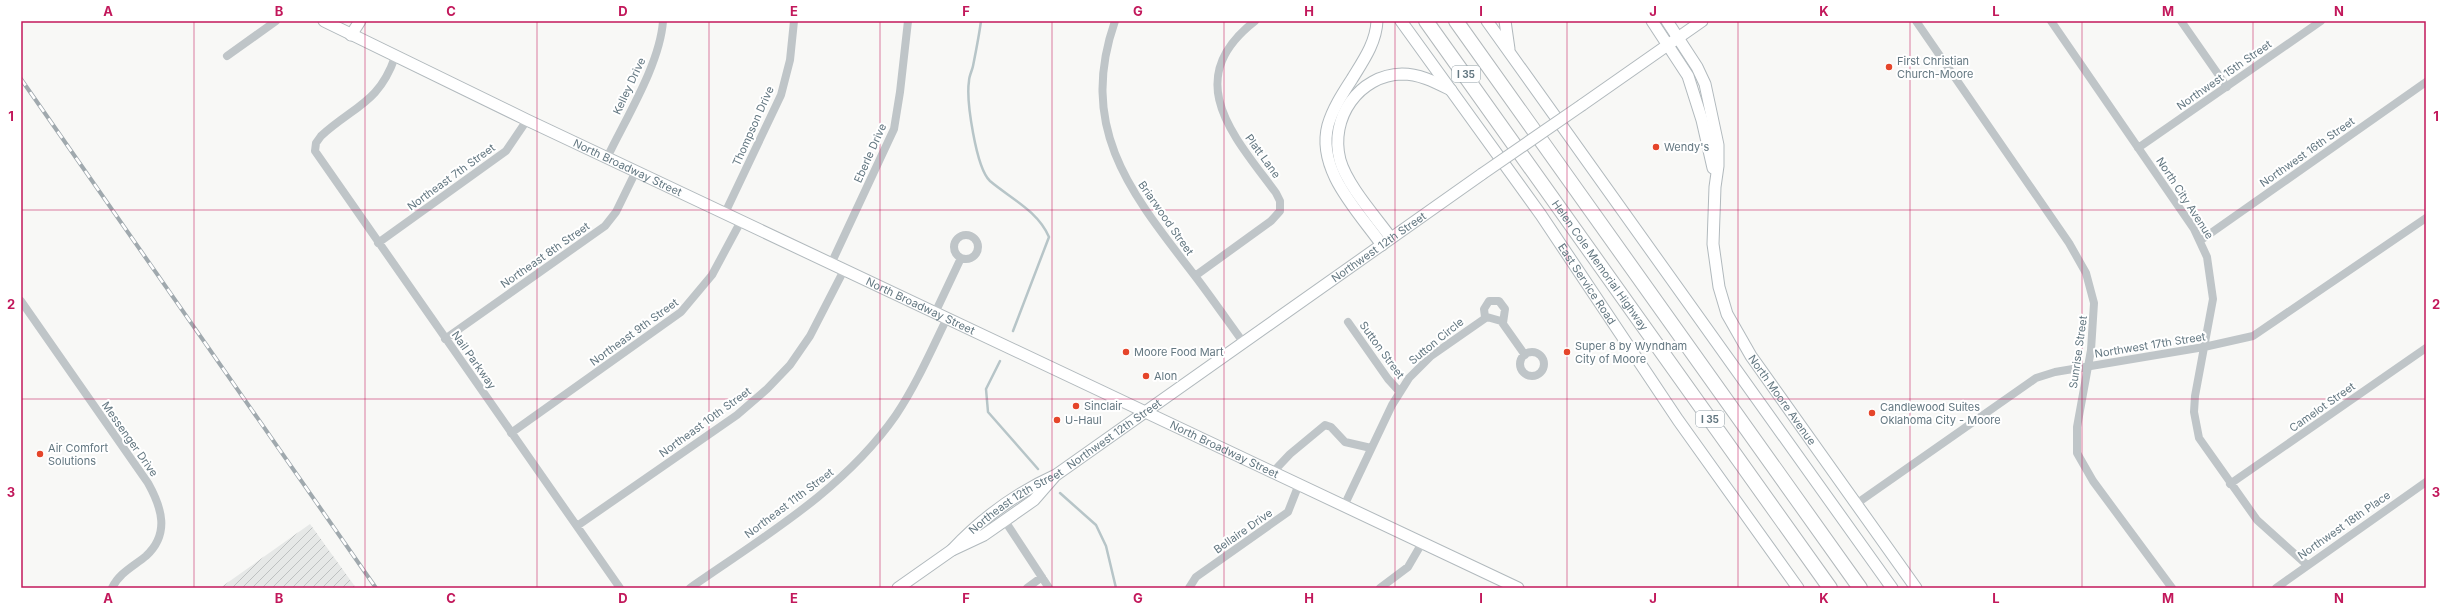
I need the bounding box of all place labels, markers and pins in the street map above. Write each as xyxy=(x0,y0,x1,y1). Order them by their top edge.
place label: First Christian Church-Moore xyxy=(1897,54,1973,81)
marker: First Christian Church-Moore xyxy=(1884,62,1894,72)
place label: Wendy's xyxy=(1664,140,1709,154)
marker: Wendy's xyxy=(1651,142,1661,152)
place label: Super 8 by Wyndham City of Moore xyxy=(1575,339,1687,366)
place label: Moore Food Mart xyxy=(1134,345,1224,359)
marker: Moore Food Mart xyxy=(1121,347,1131,357)
marker: Super 8 by Wyndham City of Moore xyxy=(1562,347,1572,357)
place label: Alon xyxy=(1154,369,1177,383)
marker: Alon xyxy=(1141,371,1151,381)
place label: Sinclair xyxy=(1084,399,1122,413)
place label: Candlewood Suites Oklahoma City - Moore xyxy=(1880,400,2001,427)
marker: Sinclair xyxy=(1071,401,1081,411)
marker: Candlewood Suites Oklahoma City - Moore xyxy=(1867,408,1877,418)
place label: U-Haul xyxy=(1065,413,1102,427)
marker: U-Haul xyxy=(1052,415,1062,425)
place label: Air Comfort Solutions xyxy=(48,441,108,468)
marker: Air Comfort Solutions xyxy=(35,449,45,459)

